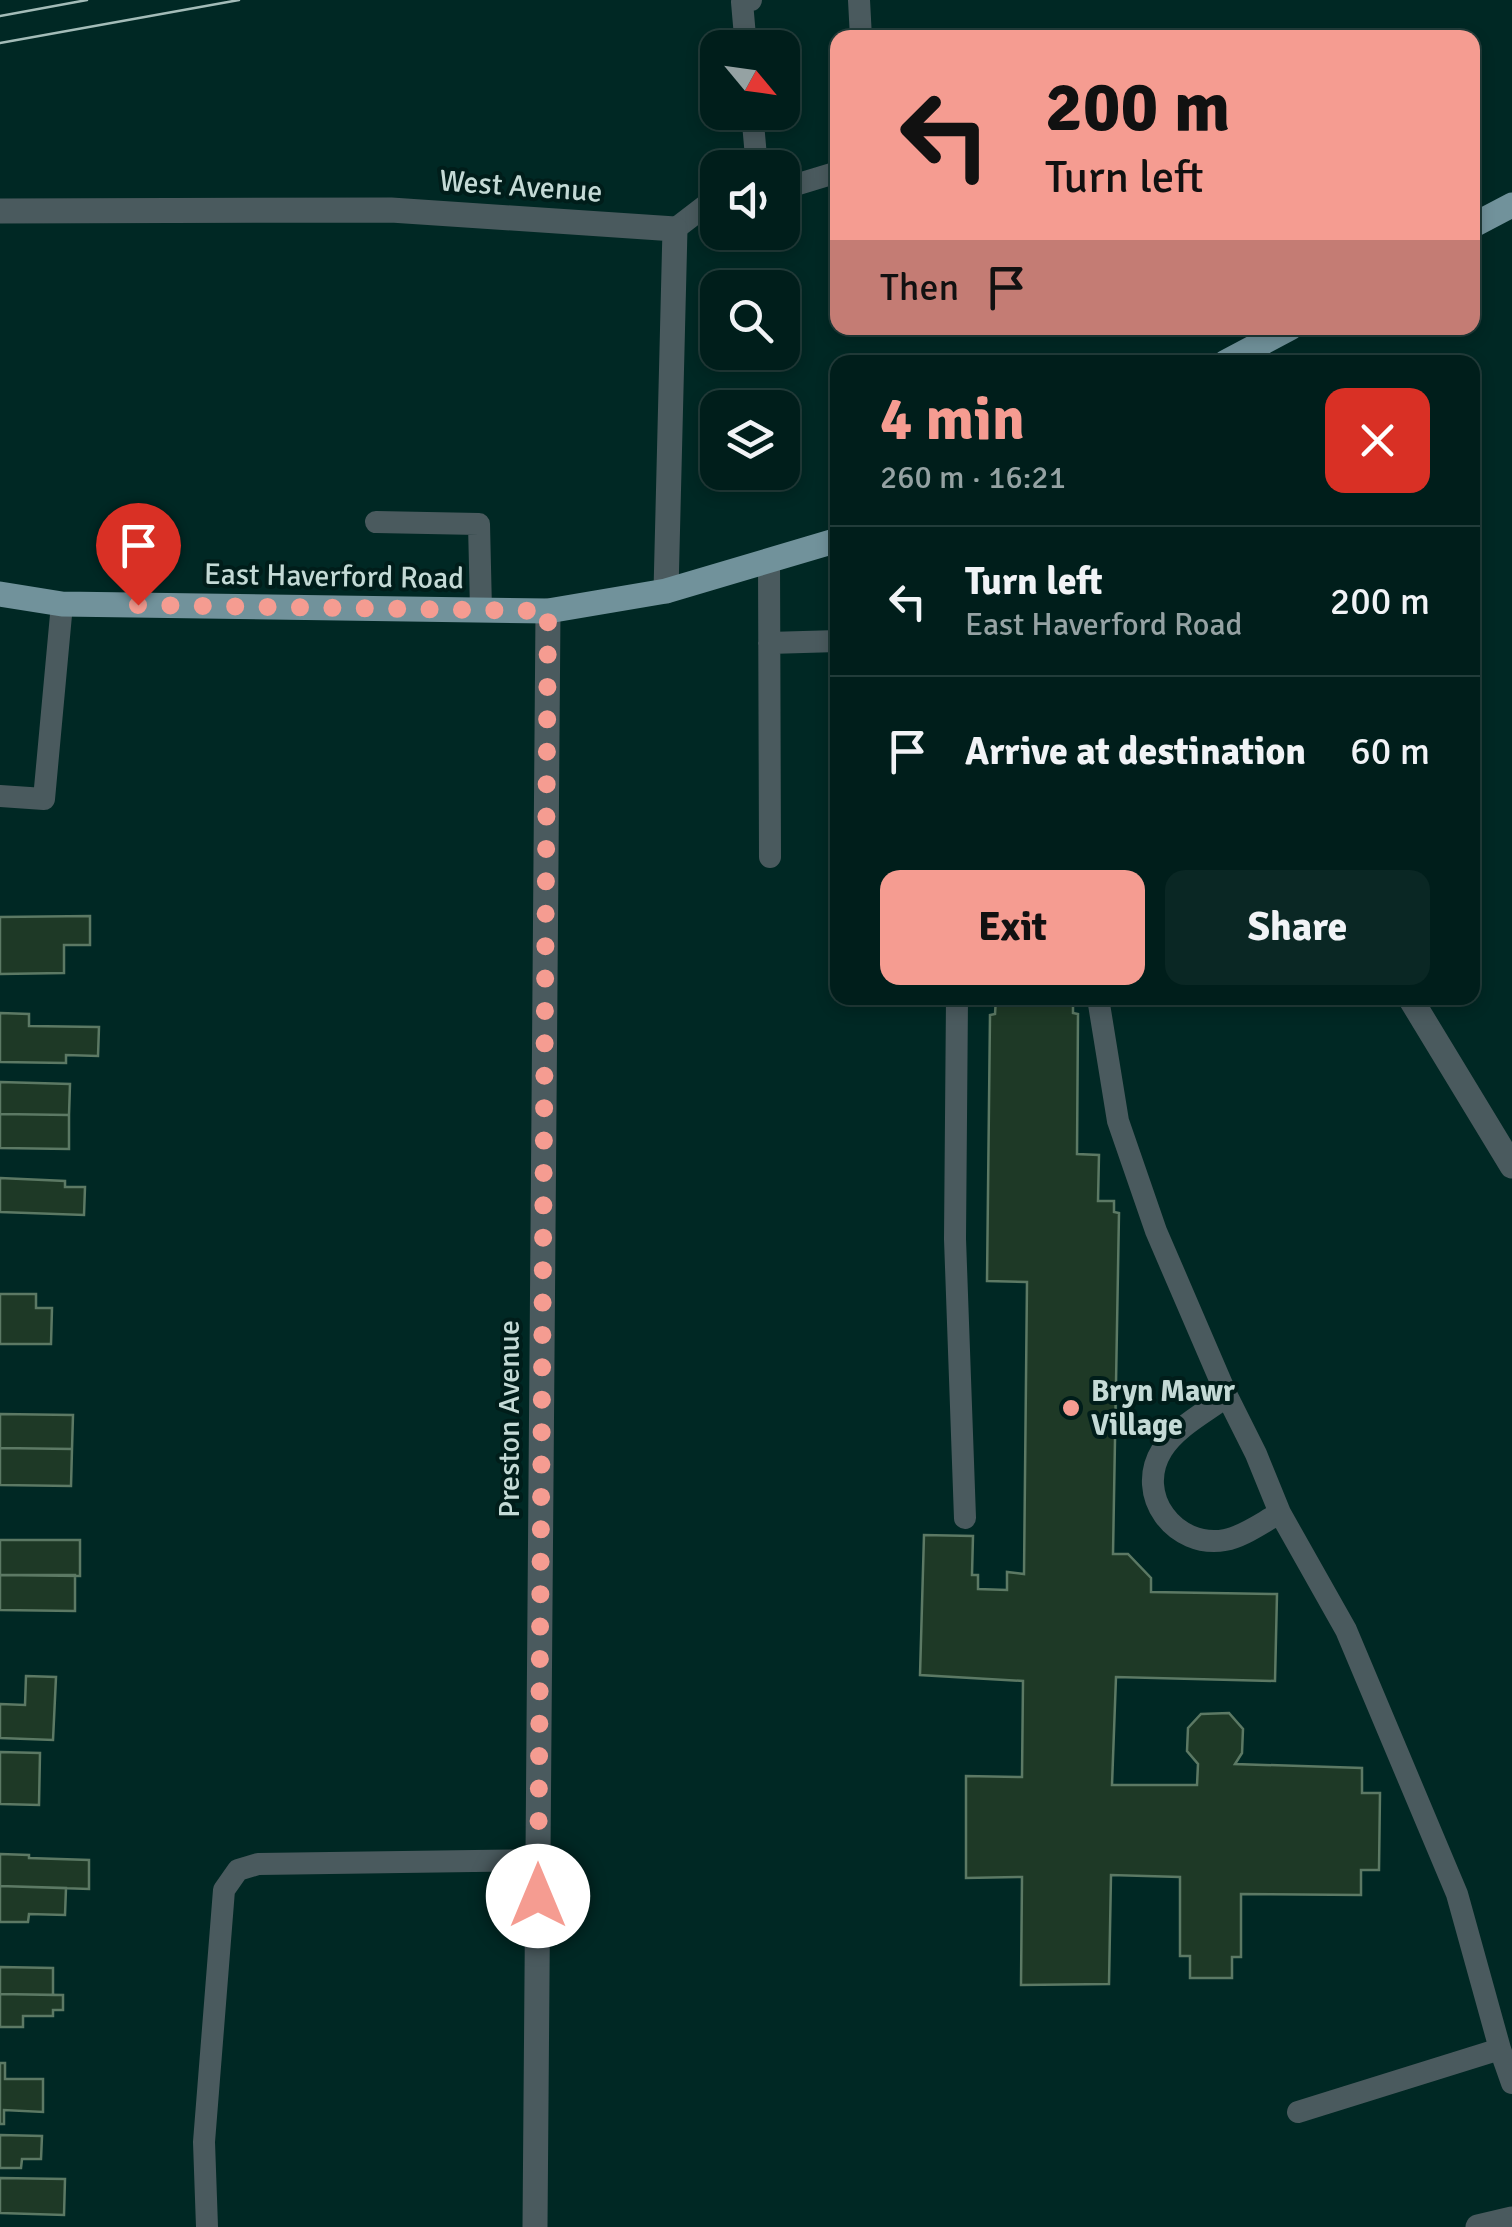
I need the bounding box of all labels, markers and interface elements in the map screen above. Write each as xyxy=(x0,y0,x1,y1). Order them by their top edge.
north arrow xyxy=(700,30,800,130)
map controls xyxy=(700,30,800,490)
text: 200 m xyxy=(1045,64,1230,150)
icon: left xyxy=(880,70,1010,200)
button: sound xyxy=(700,150,800,250)
text: Turn left xyxy=(1045,150,1204,205)
street label: West Avenue xyxy=(438,162,604,211)
icon: arrive xyxy=(979,260,1034,315)
text: Then xyxy=(880,264,959,311)
button: search xyxy=(700,270,800,370)
text: 4 min xyxy=(880,383,1025,457)
button: close xyxy=(1325,388,1430,493)
button: layers xyxy=(700,390,800,490)
text: 260 m · 16:21 xyxy=(880,458,1066,497)
pin xyxy=(96,503,181,606)
icon: arrive xyxy=(111,518,166,573)
street label: East Haverford Road xyxy=(204,556,464,597)
text: Turn left xyxy=(965,558,1103,605)
icon: left xyxy=(880,574,935,629)
text: 200 m xyxy=(1330,578,1430,625)
text: East Haverford Road xyxy=(965,605,1243,644)
icon: arrive xyxy=(880,724,935,779)
text: Arrive at destination xyxy=(965,728,1306,775)
text: 60 m xyxy=(1350,728,1430,775)
button: Exit xyxy=(880,870,1145,985)
button: Share xyxy=(1165,870,1430,985)
street label: Preston Avenue xyxy=(491,1320,528,1518)
place label: Bryn Mawr Village xyxy=(1091,1373,1235,1444)
marker: Bryn Mawr Village xyxy=(1060,1397,1082,1419)
position arrow xyxy=(486,1844,590,1948)

